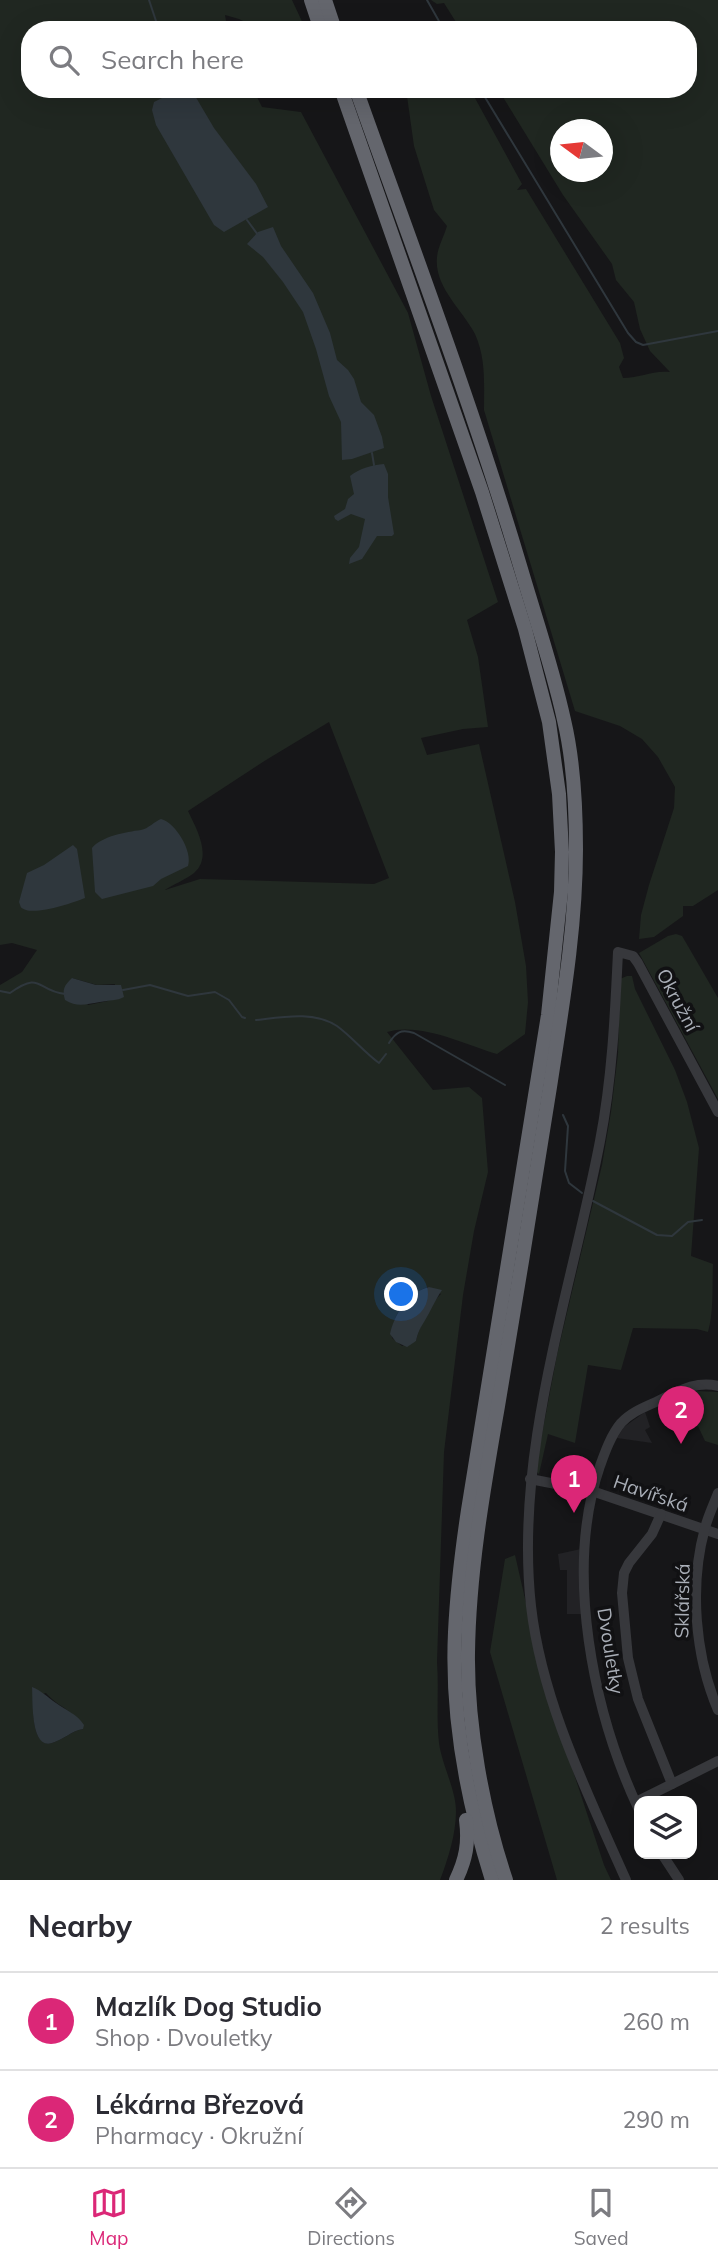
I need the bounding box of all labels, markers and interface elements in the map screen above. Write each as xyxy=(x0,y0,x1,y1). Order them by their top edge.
search box xyxy=(21,21,697,98)
icon: search xyxy=(45,41,83,79)
text: Search here xyxy=(101,43,244,76)
north arrow xyxy=(550,119,613,182)
street label: Okružní xyxy=(651,964,705,1037)
your location xyxy=(384,1277,418,1311)
pin: 2 xyxy=(658,1386,704,1444)
pin: 1 xyxy=(551,1455,597,1513)
street label: Havířská xyxy=(610,1469,692,1517)
street label: Sklářská xyxy=(669,1563,695,1639)
street label: Dvouletky xyxy=(592,1606,630,1696)
map controls xyxy=(634,1796,697,1859)
button: layers xyxy=(634,1796,697,1859)
text: Nearby xyxy=(28,1907,132,1945)
text: 2 results xyxy=(600,1911,690,1940)
text: Mazlík Dog Studio xyxy=(95,1990,322,2023)
text: 1 xyxy=(44,2007,58,2036)
text: 260 m xyxy=(622,2007,690,2036)
text: Shop · Dvouletky xyxy=(95,2023,272,2052)
text: Lékárna Březová xyxy=(95,2088,304,2121)
text: 2 xyxy=(44,2105,58,2134)
text: 290 m xyxy=(622,2105,690,2134)
text: Pharmacy · Okružní xyxy=(95,2121,303,2150)
tab: Map xyxy=(89,2184,128,2250)
tab: Directions xyxy=(307,2184,395,2250)
tab: Saved xyxy=(574,2184,629,2250)

